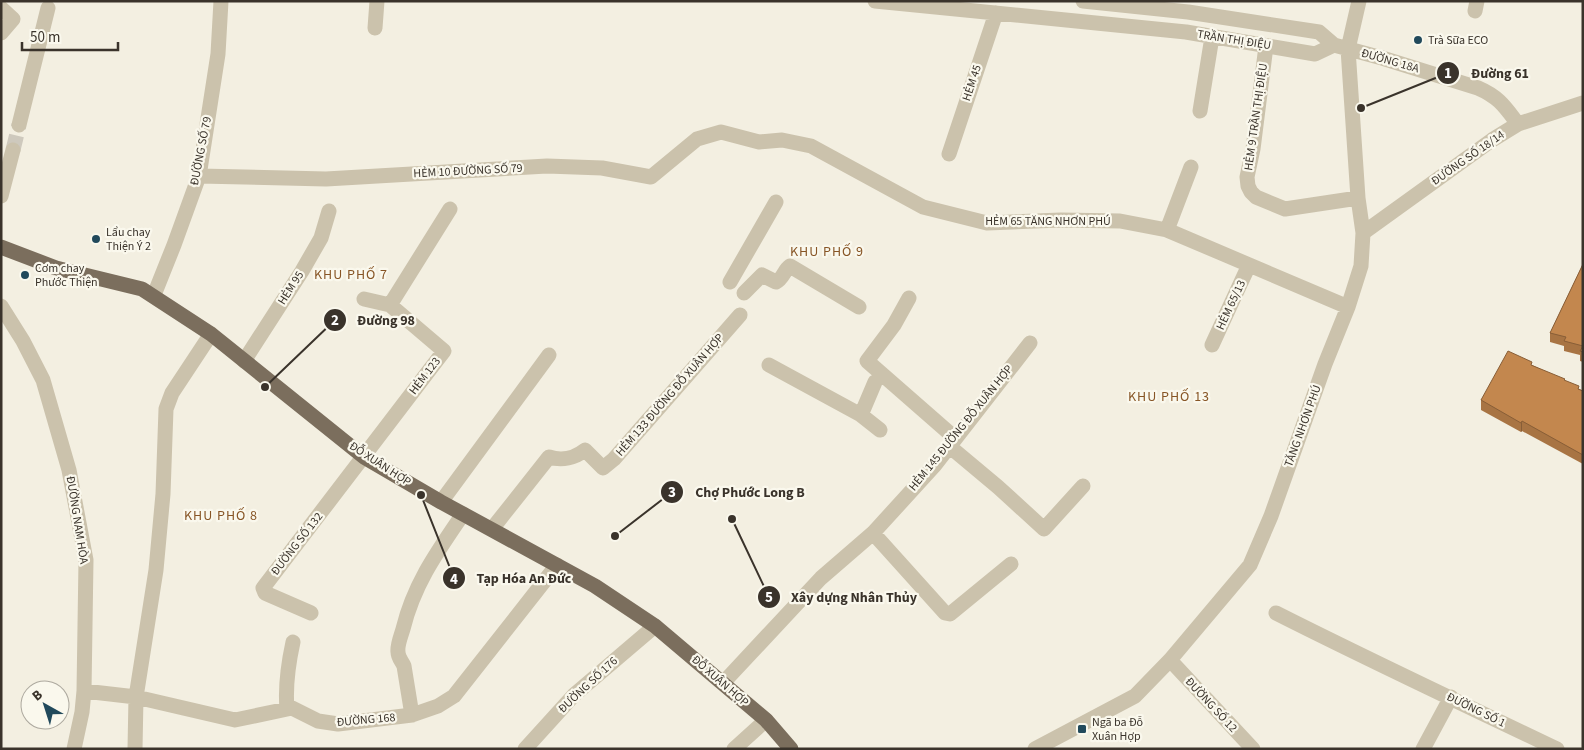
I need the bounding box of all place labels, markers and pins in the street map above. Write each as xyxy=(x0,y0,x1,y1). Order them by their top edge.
place label: Trà Sữa ECO xyxy=(1428,32,1488,49)
marker: Trà Sữa ECO xyxy=(1412,34,1424,46)
callout: Đường 61 xyxy=(1436,58,1539,87)
place label: Lẩu chay Thiện Ý 2 xyxy=(106,224,151,255)
marker: Lẩu chay Thiện Ý 2 xyxy=(90,233,102,245)
place label: Cơm chay Phước Thiện xyxy=(35,260,98,291)
marker: Cơm chay Phước Thiện xyxy=(19,269,31,281)
callout: Đường 98 xyxy=(322,306,425,335)
callout: Chợ Phước Long B xyxy=(660,477,815,506)
callout: Tạp Hóa An Đức xyxy=(442,564,581,593)
callout: Xây dựng Nhân Thủy xyxy=(756,583,927,612)
place label: Ngã ba Đỗ Xuân Hợp xyxy=(1092,714,1143,745)
marker: Ngã ba Đỗ Xuân Hợp xyxy=(1076,723,1088,735)

